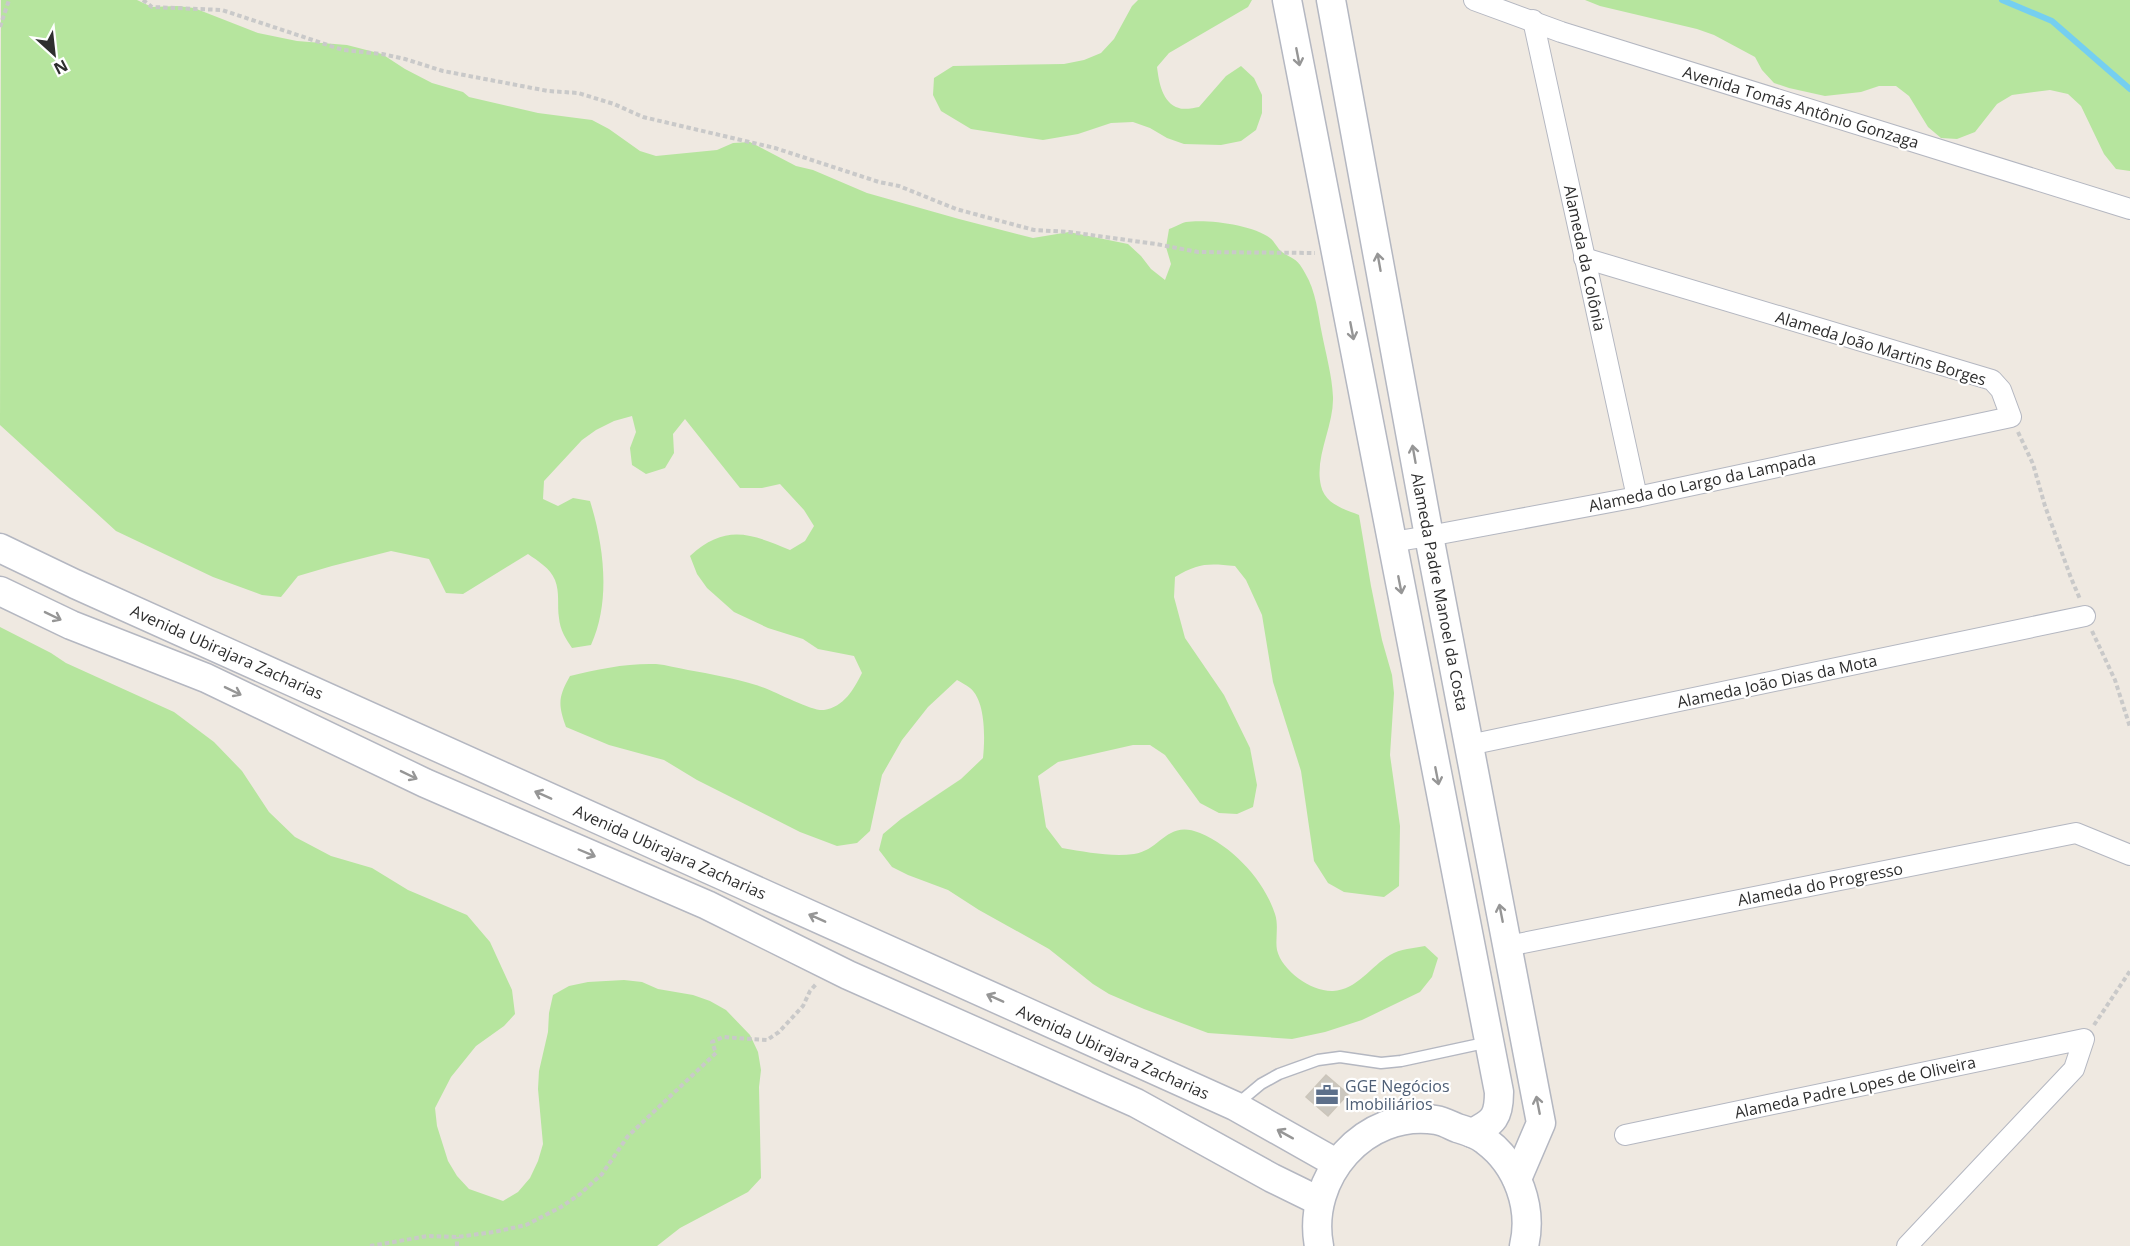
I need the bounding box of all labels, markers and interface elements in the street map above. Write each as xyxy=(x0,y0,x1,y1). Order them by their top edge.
north arrow xyxy=(24,24,84,84)
one-way arrow xyxy=(1293,47,1304,67)
text: N xyxy=(50,55,72,80)
street label: Avenida Tomás Antônio Gonzaga xyxy=(1680,61,1922,153)
street label: Alameda da Colônia xyxy=(1559,183,1611,333)
one-way arrow xyxy=(1373,252,1384,272)
street label: Alameda João Martins Borges xyxy=(1773,305,1989,391)
one-way arrow xyxy=(1347,321,1358,341)
one-way arrow xyxy=(1408,444,1419,464)
street label: Alameda do Largo da Lampada xyxy=(1586,447,1818,517)
street label: Alameda Padre Manoel da Costa xyxy=(1406,471,1474,713)
one-way arrow xyxy=(1395,574,1406,594)
street label: Avenida Ubirajara Zacharias xyxy=(127,600,327,704)
one-way arrow xyxy=(43,611,61,623)
street label: Alameda João Dias da Mota xyxy=(1675,649,1879,713)
one-way arrow xyxy=(223,685,241,697)
one-way arrow xyxy=(1432,766,1443,785)
one-way arrow xyxy=(399,769,417,781)
one-way arrow xyxy=(535,789,553,800)
street label: Avenida Ubirajara Zacharias xyxy=(570,800,770,904)
one-way arrow xyxy=(578,848,596,859)
street label: Alameda do Progresso xyxy=(1735,857,1905,911)
one-way arrow xyxy=(1495,904,1506,924)
one-way arrow xyxy=(808,912,827,923)
one-way arrow xyxy=(986,992,1004,1004)
street label: Avenida Ubirajara Zacharias xyxy=(1013,1000,1213,1104)
street label: Alameda Padre Lopes de Oliveira xyxy=(1732,1051,1978,1123)
place label: GGE Negócios Imobiliários xyxy=(1345,1075,1450,1115)
office icon: GGE Negócios Imobiliários xyxy=(1314,1082,1340,1108)
one-way arrow xyxy=(1532,1096,1543,1115)
one-way arrow xyxy=(1277,1128,1294,1140)

